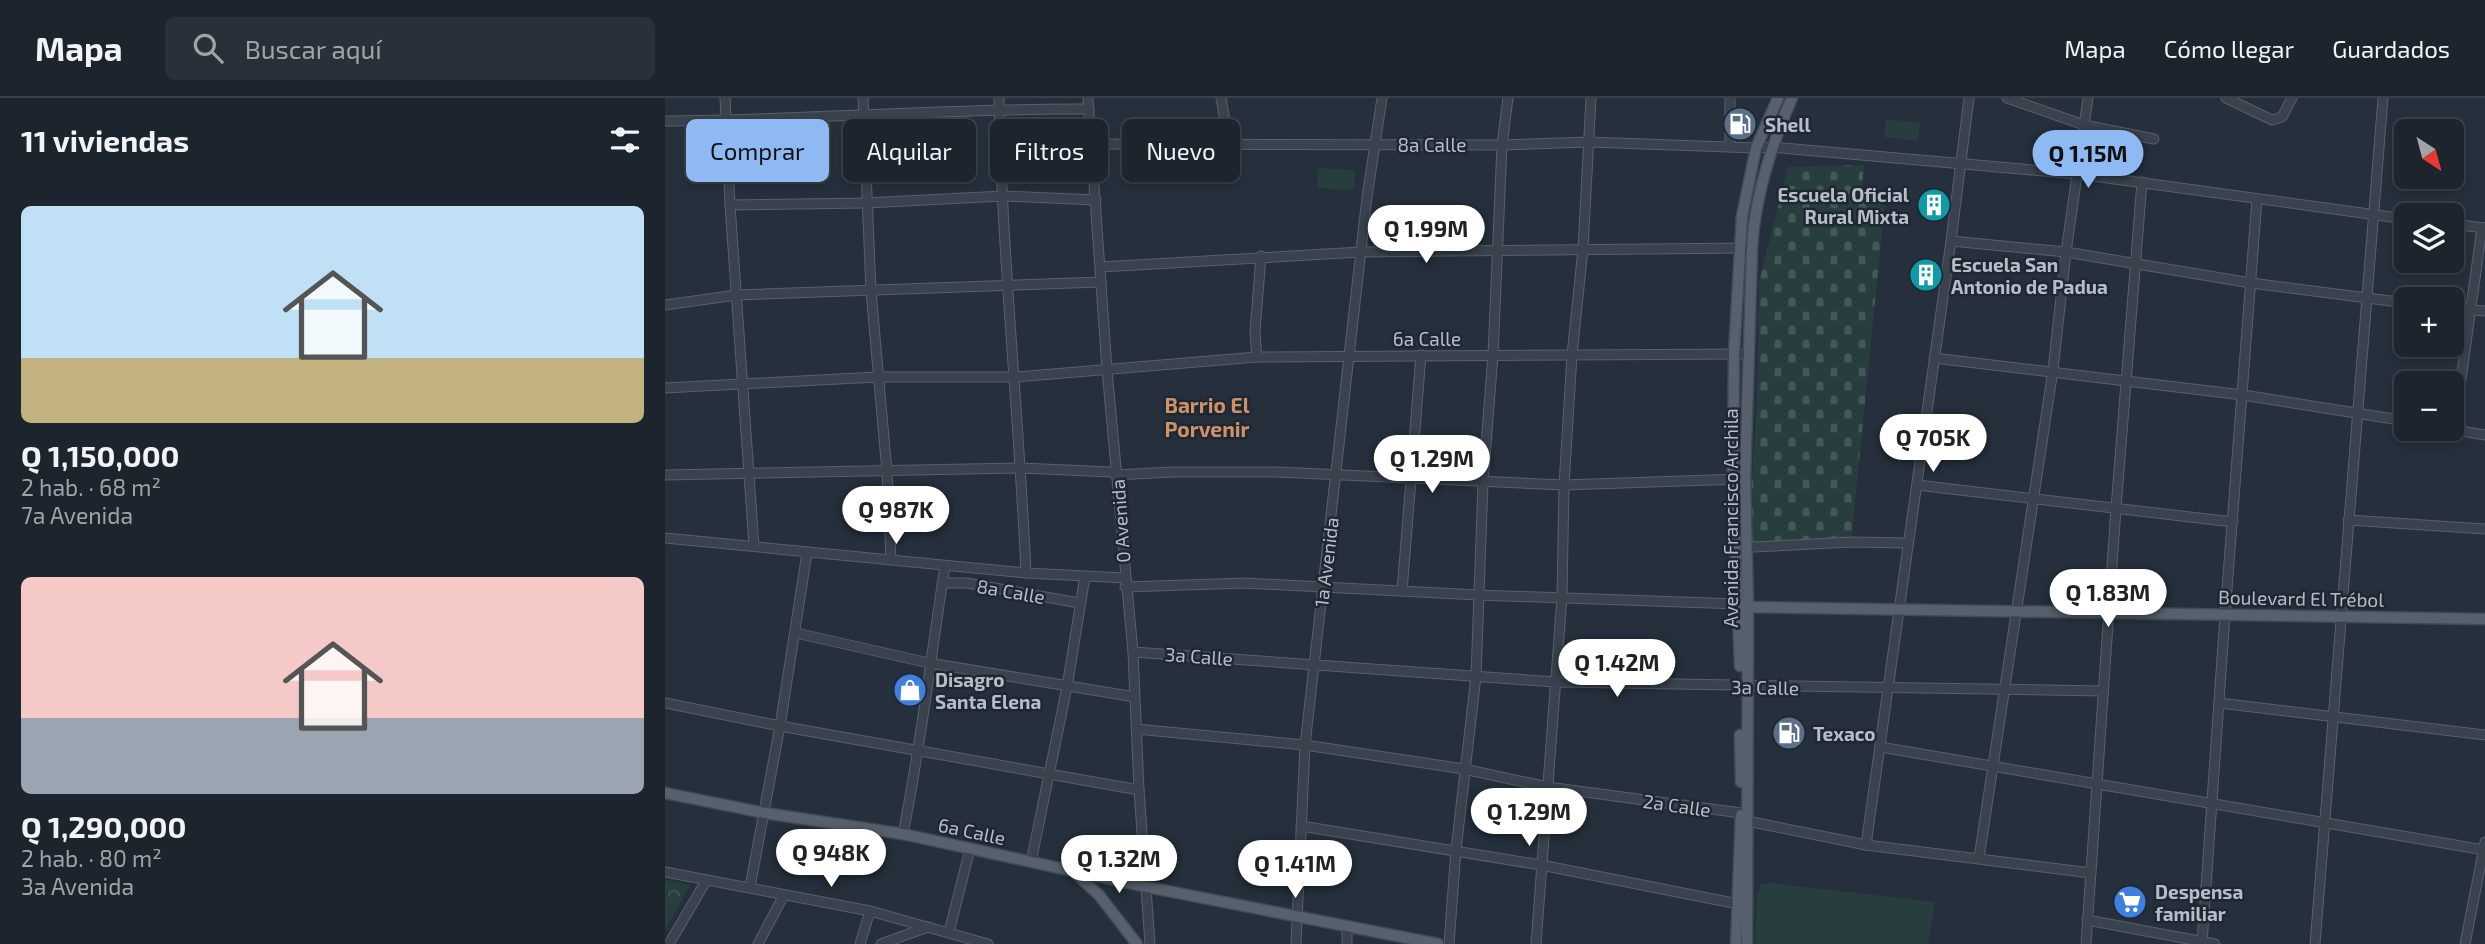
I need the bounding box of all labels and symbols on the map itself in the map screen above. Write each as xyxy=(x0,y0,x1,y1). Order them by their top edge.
fuel station icon: Shell xyxy=(1721,105,1759,143)
place label: Shell xyxy=(1765,113,1812,136)
north arrow xyxy=(2394,119,2464,189)
pin: Q 1.15M xyxy=(2023,130,2153,190)
street label: 8a Calle xyxy=(1398,133,1466,156)
place label: Escuela Oficial Rural Mixta xyxy=(1777,183,1910,228)
building icon: Escuela Oficial Rural Mixta xyxy=(1915,186,1953,224)
pin: Q 1.99M xyxy=(1361,206,1491,265)
place label: Escuela San Antonio de Padua xyxy=(1951,253,2108,298)
building icon: Escuela San Antonio de Padua xyxy=(1907,256,1945,294)
street label: 6a Calle xyxy=(1393,327,1461,350)
district label: Barrio El Porvenir xyxy=(1164,392,1250,441)
street label: Avenida Francisco Archila xyxy=(1719,408,1742,628)
pin: Q 705K xyxy=(1876,414,1990,474)
pin: Q 1.29M xyxy=(1367,436,1497,495)
street label: 0 Avenida xyxy=(1106,478,1134,564)
pin: Q 987K xyxy=(839,486,953,546)
street label: 1a Avenida xyxy=(1309,516,1343,608)
pin: Q 1.83M xyxy=(2043,570,2173,629)
street label: 8a Calle xyxy=(975,574,1047,608)
street label: Boulevard El Trébol xyxy=(2218,585,2384,611)
pin: Q 1.42M xyxy=(1552,640,1682,699)
street label: 3a Calle xyxy=(1164,642,1234,670)
place label: Disagro Santa Elena xyxy=(935,668,1041,713)
shop icon: Disagro Santa Elena xyxy=(891,671,929,709)
street label: 3a Calle xyxy=(1731,675,1799,699)
fuel station icon: Texaco xyxy=(1770,714,1808,752)
place label: Texaco xyxy=(1813,722,1876,745)
pin: Q 1.29M xyxy=(1464,788,1594,848)
street label: 2a Calle xyxy=(1642,789,1712,821)
street label: 6a Calle xyxy=(936,813,1008,849)
pin: Q 948K xyxy=(774,830,888,889)
pin: Q 1.32M xyxy=(1054,836,1184,895)
pin: Q 1.41M xyxy=(1230,840,1360,900)
place label: Despensa familiar xyxy=(2155,880,2243,925)
supermarket icon: Despensa familiar xyxy=(2111,883,2149,921)

